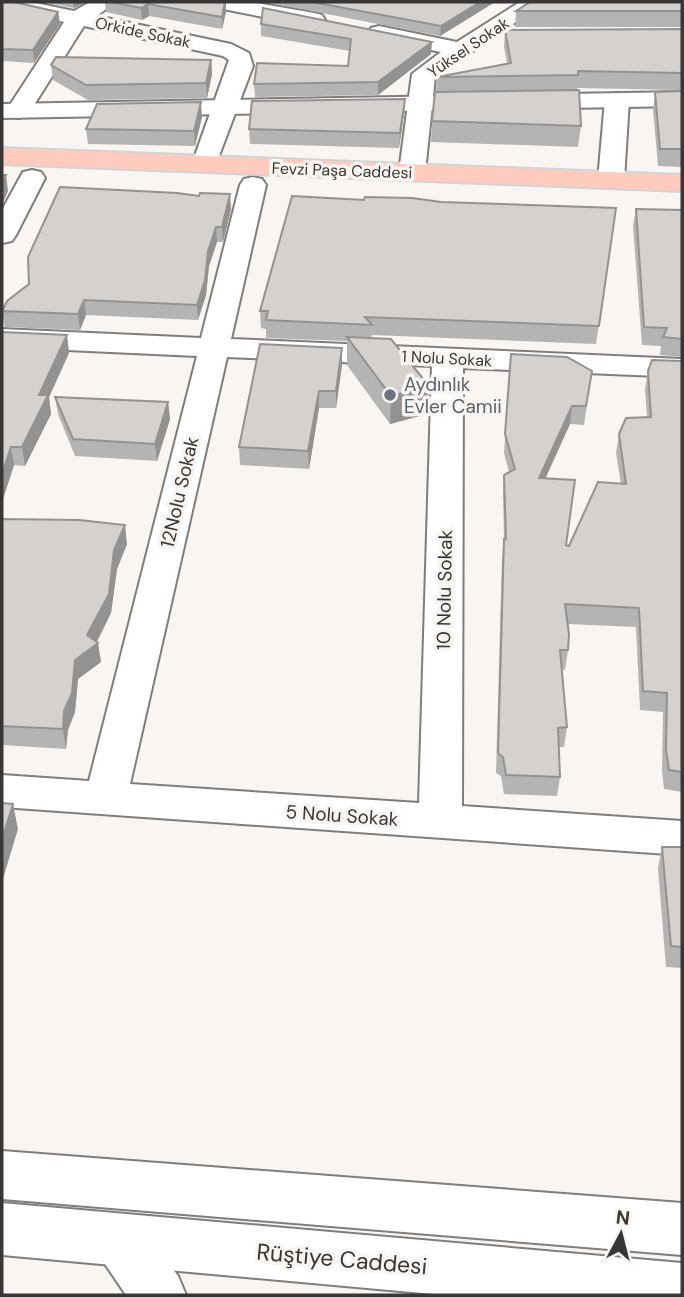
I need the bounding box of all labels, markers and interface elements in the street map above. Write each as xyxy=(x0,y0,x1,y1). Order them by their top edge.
street label: Orkide Sokak xyxy=(93,12,193,53)
street label: Yüksel Sokak xyxy=(423,12,513,82)
street label: Fevzi Paşa Caddesi xyxy=(271,158,413,183)
street label: 1 Nolu Sokak xyxy=(401,346,493,371)
place label: Aydınlık Evler Camii xyxy=(404,372,502,419)
marker: Aydınlık Evler Camii xyxy=(382,387,398,403)
street label: 12Nolu Sokak xyxy=(155,434,204,550)
street label: 10 Nolu Sokak xyxy=(431,529,458,650)
street label: 5 Nolu Sokak xyxy=(285,799,400,832)
north arrow xyxy=(586,1199,656,1269)
text: N xyxy=(615,1204,631,1231)
street label: Rüştiye Caddesi xyxy=(255,1237,429,1281)

